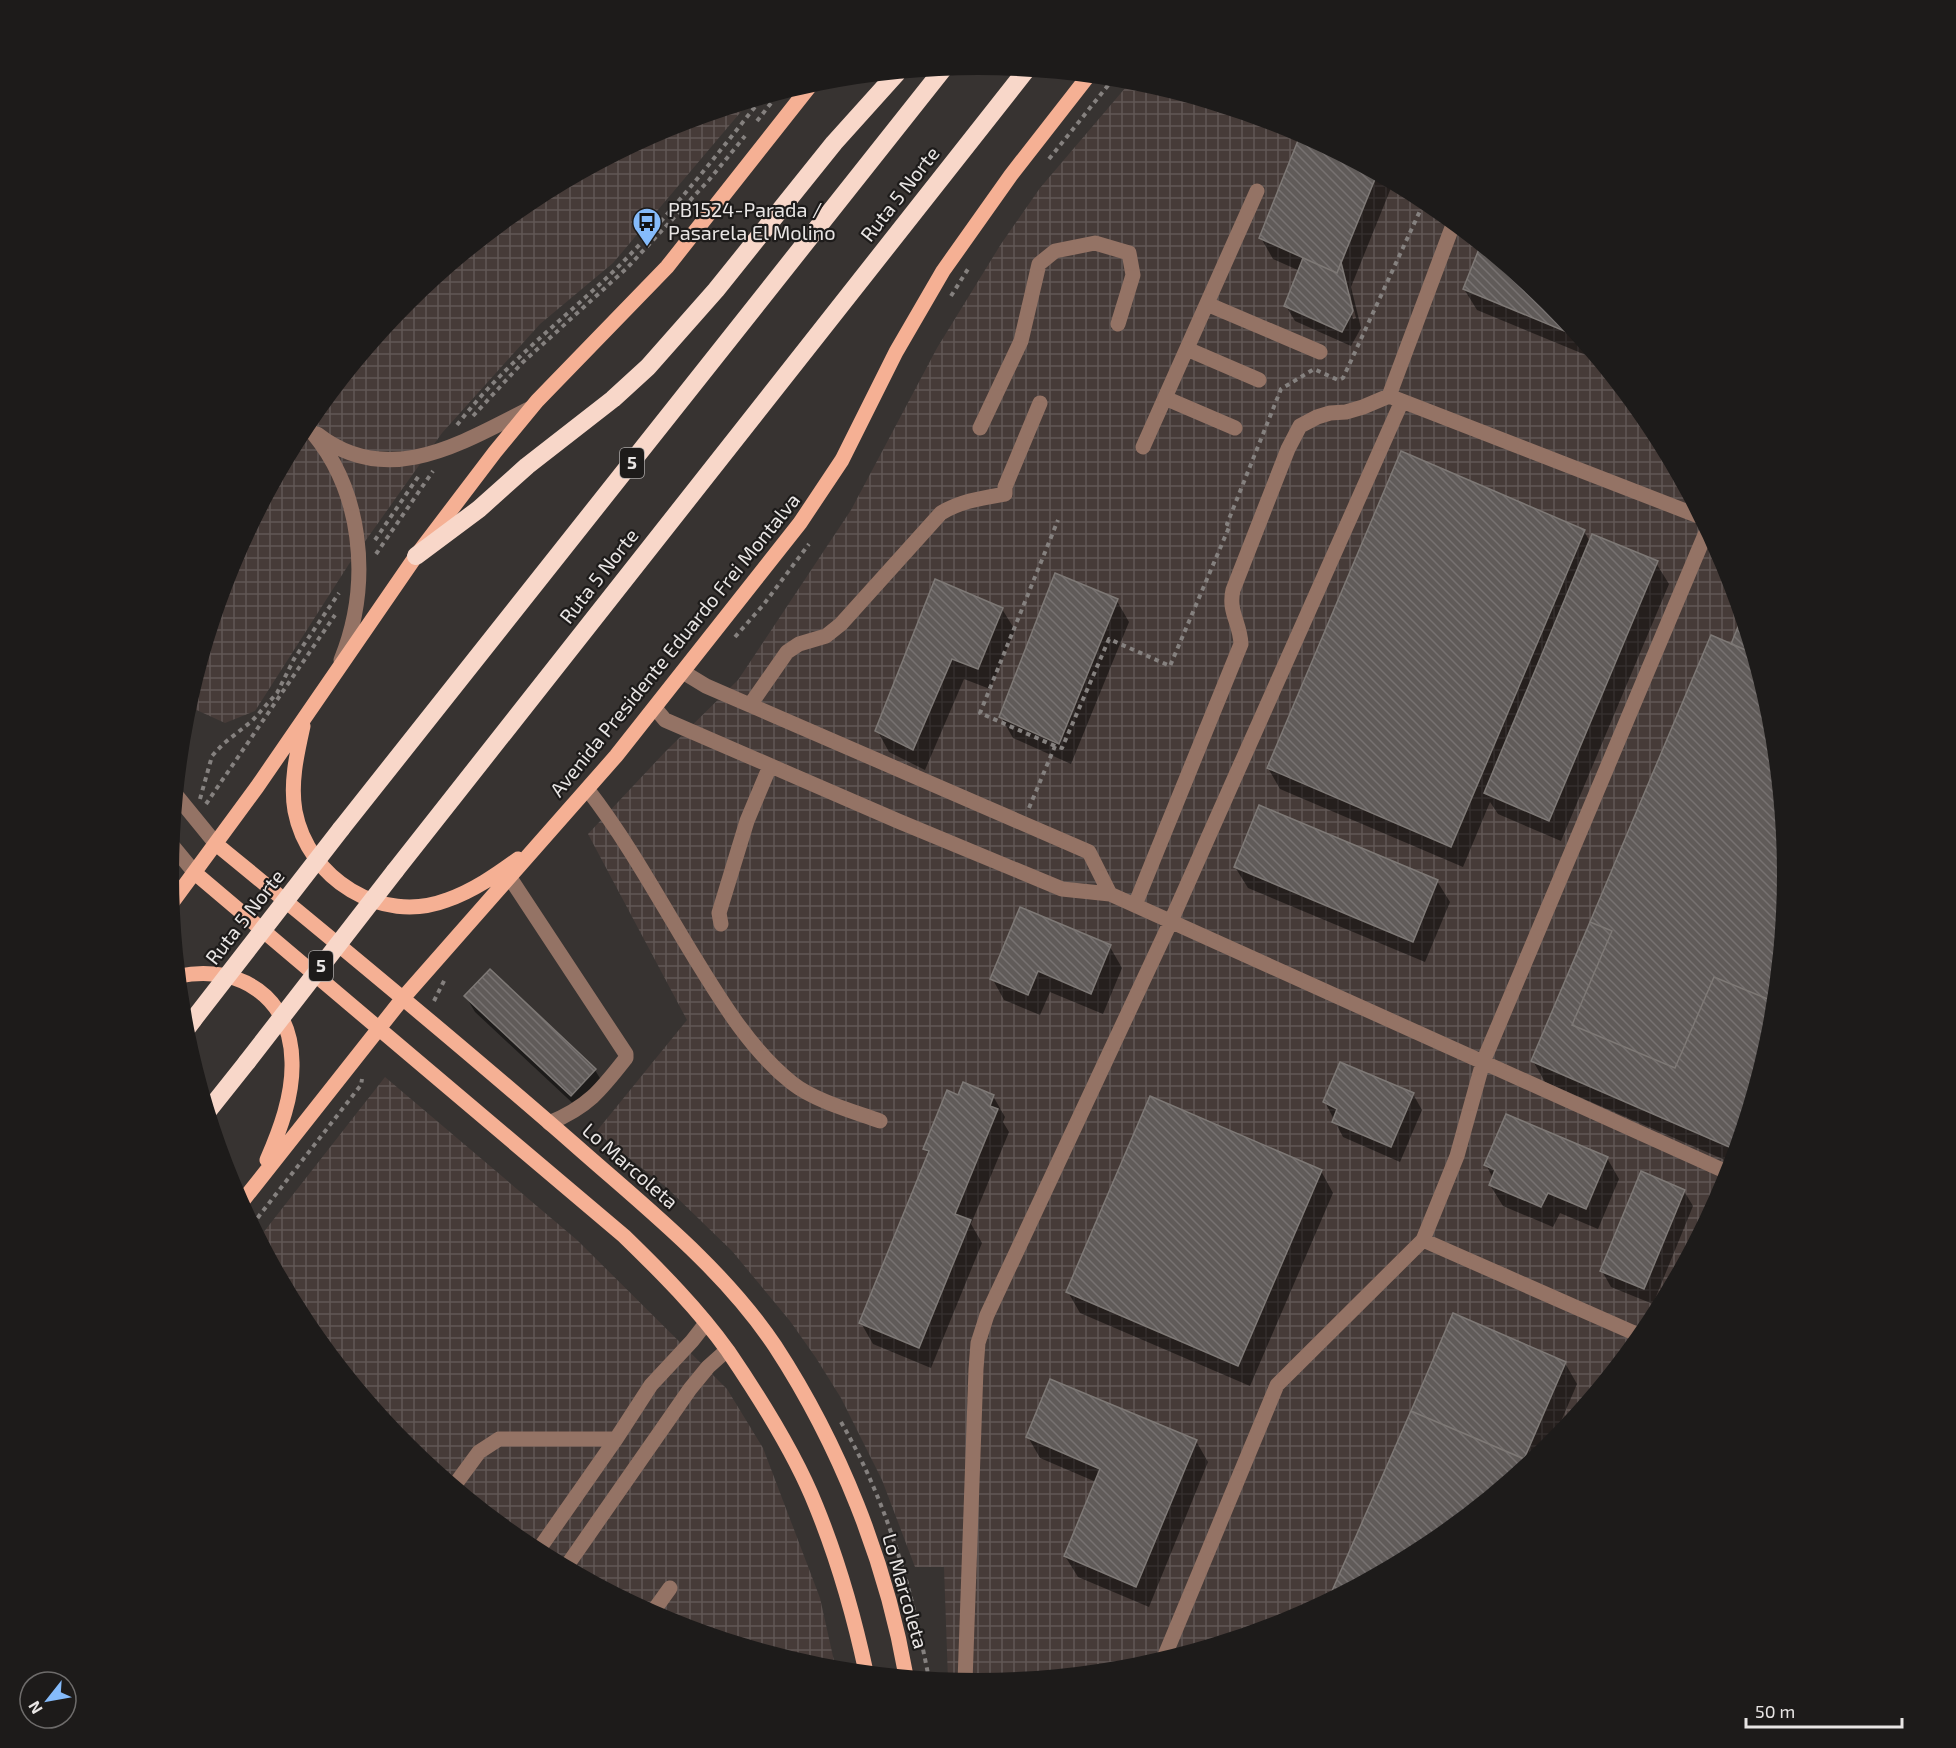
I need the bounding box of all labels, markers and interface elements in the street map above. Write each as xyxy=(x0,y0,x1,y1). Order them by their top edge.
street label: Ruta 5 Norte xyxy=(855,141,944,246)
place label: PB1524-Parada / Pasarela El Molino xyxy=(668,197,836,244)
bus stop icon: PB1524-Parada / Pasarela El Molino xyxy=(631,206,663,248)
road number: 5 xyxy=(620,448,644,478)
street label: Avenida Presidente Eduardo Frei Montalva xyxy=(544,488,804,801)
street label: Ruta 5 Norte xyxy=(554,523,643,628)
street label: Ruta 5 Norte xyxy=(200,864,289,969)
road number: 5 xyxy=(309,951,333,981)
street label: Lo Marcoleta xyxy=(578,1117,683,1213)
street label: Lo Marcoleta xyxy=(878,1530,934,1651)
north arrow xyxy=(18,1670,78,1730)
scale bar xyxy=(1746,1691,1902,1729)
text: N xyxy=(24,1698,46,1718)
text: 50 m xyxy=(1755,1700,1795,1722)

